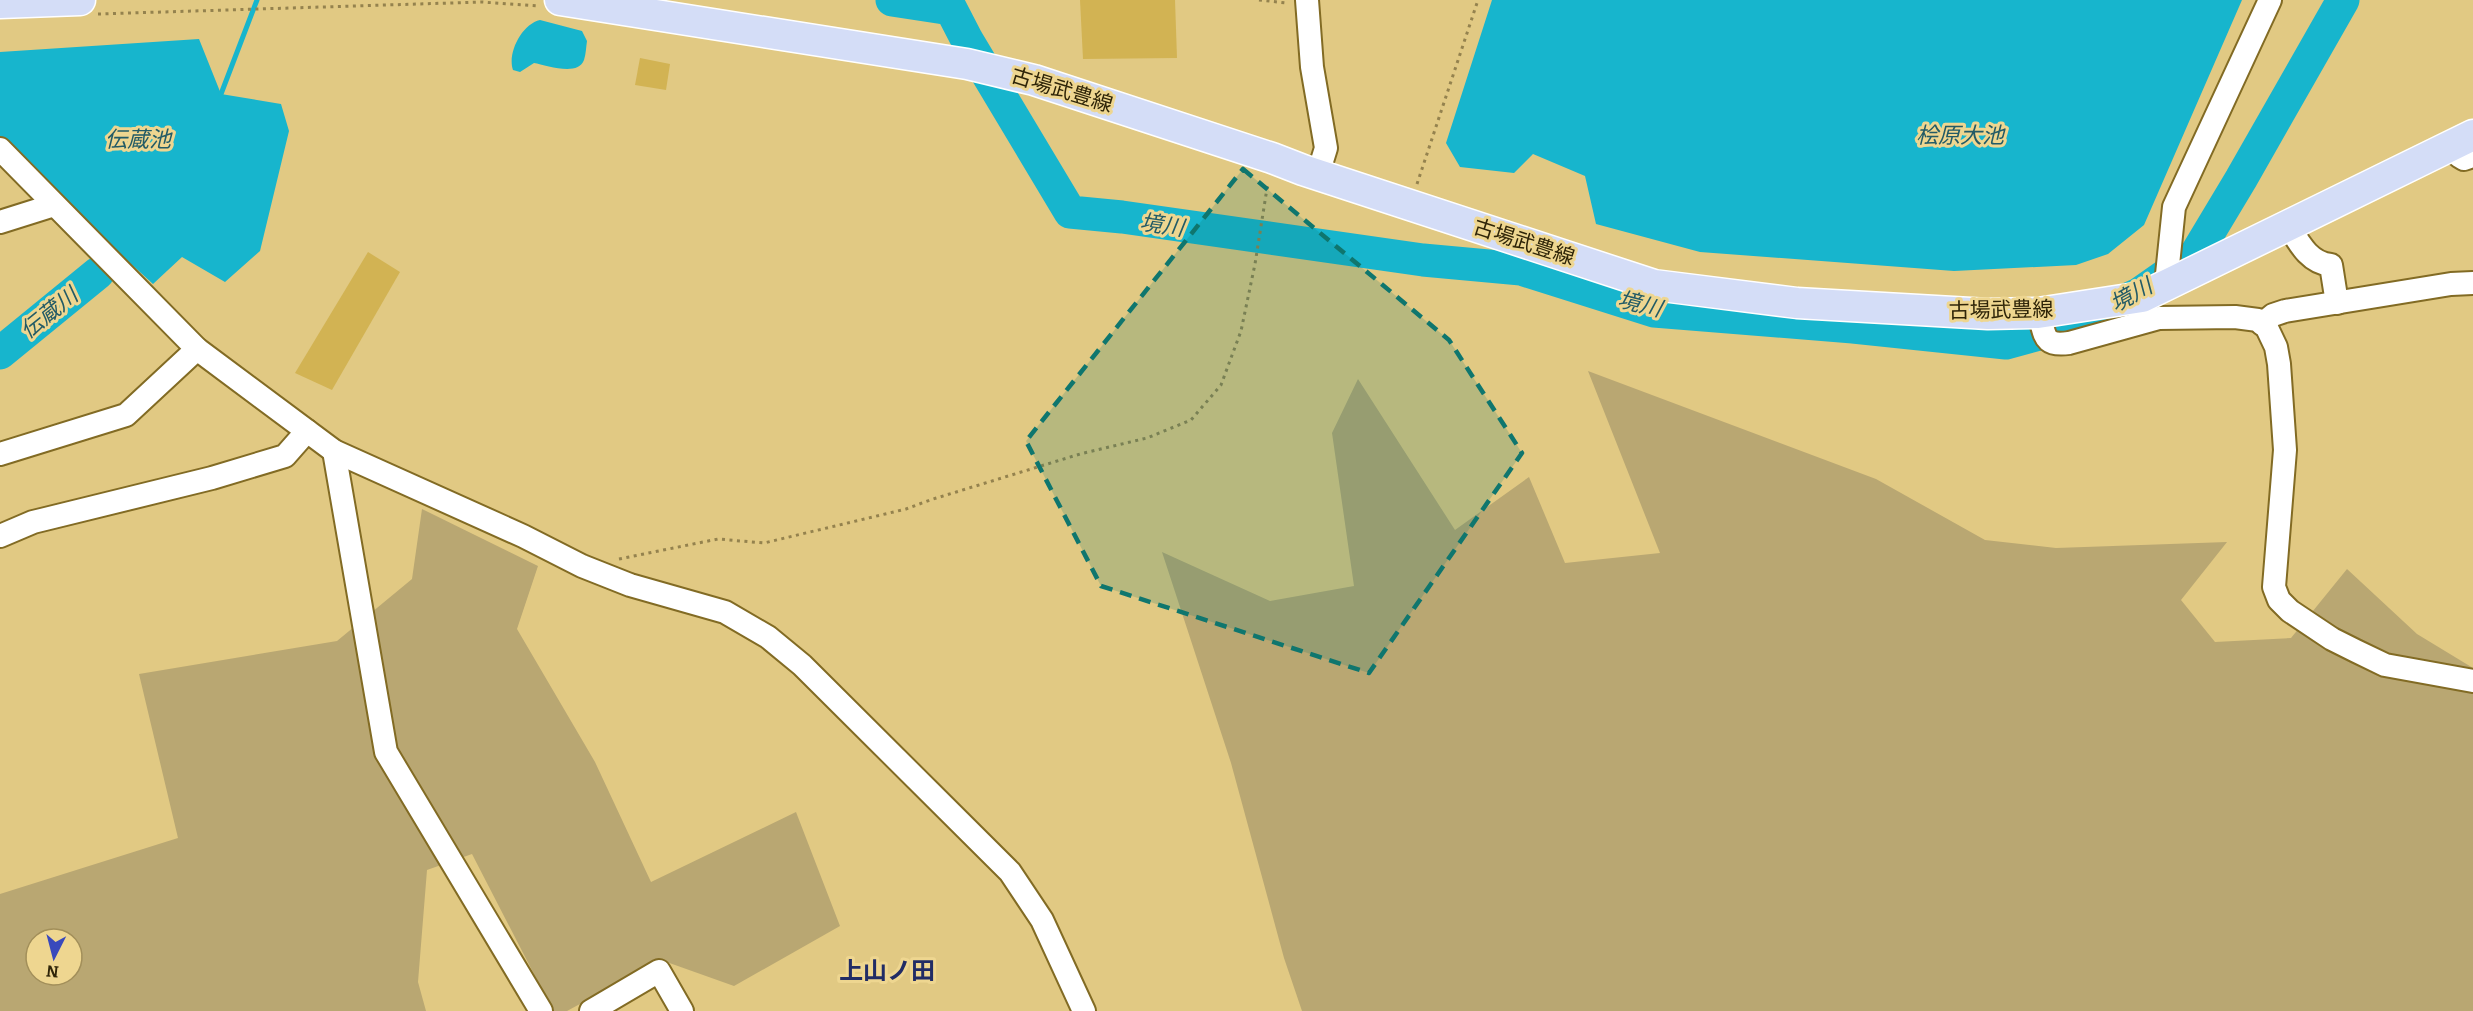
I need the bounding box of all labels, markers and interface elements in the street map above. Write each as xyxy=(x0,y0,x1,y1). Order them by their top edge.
street label: 古場武豊線 xyxy=(1008,62,1116,118)
water label: 桧原大池 xyxy=(1916,122,2006,149)
water label: 伝蔵池 xyxy=(105,126,173,153)
water label: 境川 xyxy=(1138,209,1188,242)
street label: 古場武豊線 xyxy=(1470,213,1578,271)
water label: 境川 xyxy=(2105,272,2159,317)
water label: 伝蔵川 xyxy=(15,280,85,344)
water label: 境川 xyxy=(1615,286,1667,323)
street label: 古場武豊線 xyxy=(1948,296,2054,324)
north arrow xyxy=(24,927,84,987)
district label: 上山ノ田 xyxy=(839,957,935,985)
text: N xyxy=(45,961,60,982)

